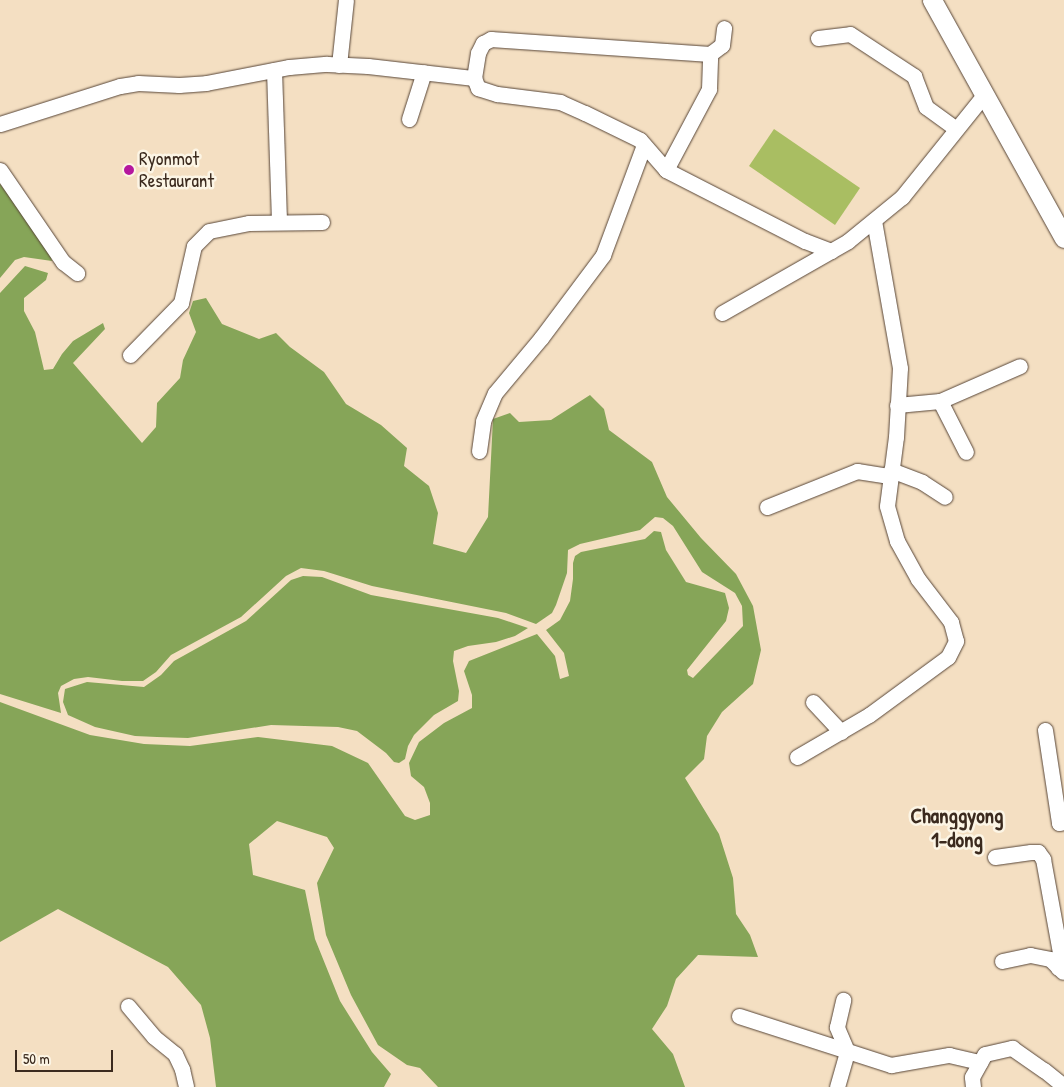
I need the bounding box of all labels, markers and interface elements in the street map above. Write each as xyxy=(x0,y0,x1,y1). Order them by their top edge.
place label: Ryonmot Restaurant xyxy=(139,148,214,192)
marker: Ryonmot Restaurant xyxy=(123,164,135,176)
district label: Changgyong 1-dong xyxy=(911,803,1003,853)
scale bar xyxy=(18,1040,115,1072)
text: 50 m xyxy=(23,1048,50,1069)

